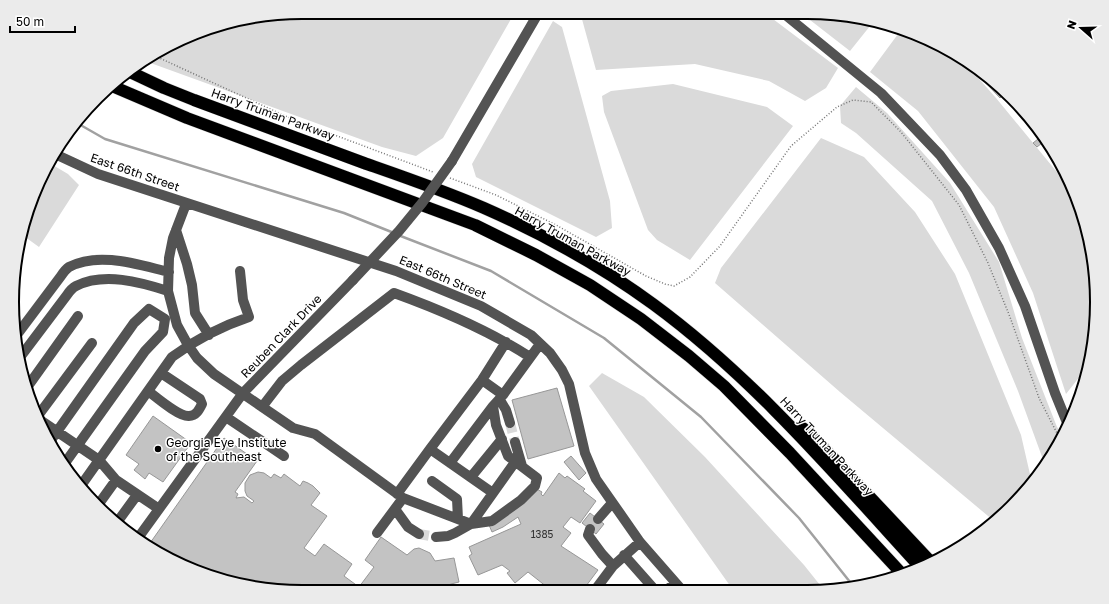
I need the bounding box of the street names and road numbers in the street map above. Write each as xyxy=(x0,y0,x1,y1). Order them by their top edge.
street label: Harry Truman Parkway xyxy=(209,85,337,143)
street label: East 66th Street xyxy=(88,150,182,194)
street label: Harry Truman Parkway xyxy=(512,203,634,279)
street label: East 66th Street xyxy=(397,252,489,302)
street label: Reuben Clark Drive xyxy=(237,291,325,381)
street label: Harry Truman Parkway xyxy=(777,393,877,499)

